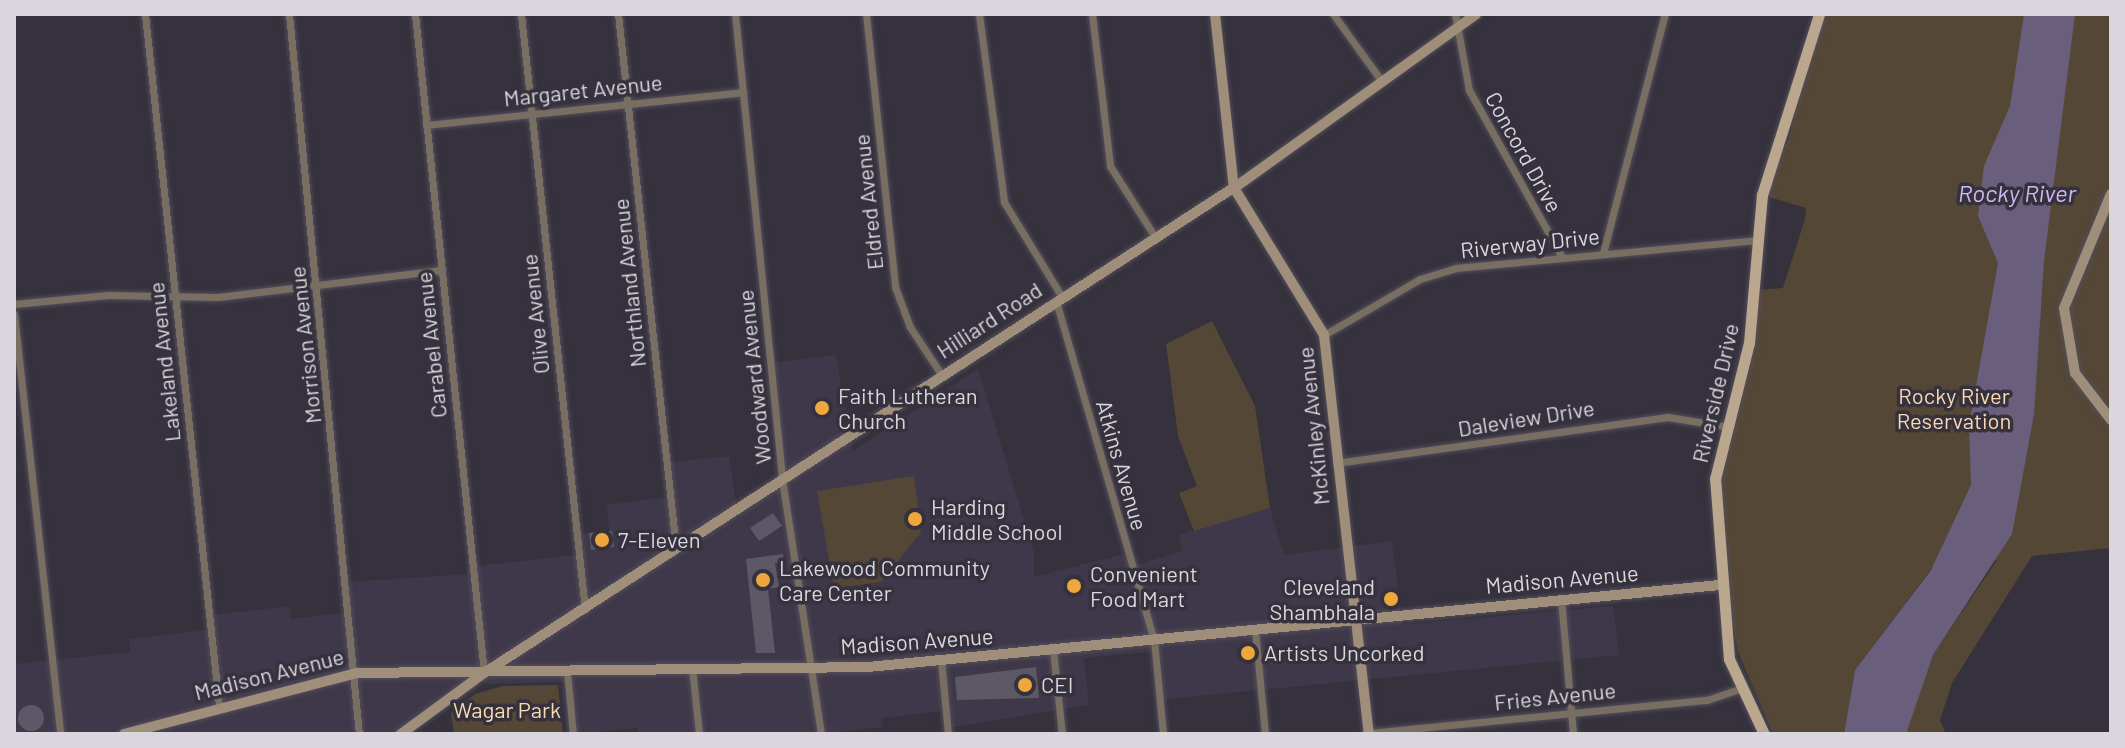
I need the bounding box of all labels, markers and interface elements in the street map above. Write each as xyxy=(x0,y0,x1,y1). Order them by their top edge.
street label: Margaret Avenue xyxy=(502,69,664,111)
street label: Concord Drive xyxy=(1480,87,1568,217)
street label: Eldred Avenue xyxy=(848,133,888,271)
water label: Rocky River xyxy=(1958,179,2076,207)
street label: Northland Avenue xyxy=(607,197,651,369)
street label: Riverway Drive xyxy=(1459,223,1601,263)
street label: Olive Avenue xyxy=(516,253,554,375)
street label: Morrison Avenue xyxy=(284,265,326,425)
street label: Carabel Avenue xyxy=(410,271,452,419)
street label: Hilliard Road xyxy=(932,276,1046,364)
street label: Lakeland Avenue xyxy=(142,281,186,443)
street label: Woodward Avenue xyxy=(732,288,776,466)
street label: Riverside Drive xyxy=(1686,321,1744,465)
street label: McKinley Avenue xyxy=(1292,346,1334,506)
place label: Faith Lutheran Church xyxy=(838,382,978,434)
park label: Rocky River Reservation xyxy=(1897,382,2011,434)
street label: Daleview Drive xyxy=(1456,394,1596,442)
street label: Atkins Avenue xyxy=(1091,397,1153,533)
marker: Faith Lutheran Church xyxy=(813,399,831,417)
place label: Harding Middle School xyxy=(931,493,1063,544)
marker: Harding Middle School xyxy=(906,510,924,528)
place label: 7-Eleven xyxy=(618,527,701,553)
marker: 7-Eleven xyxy=(593,531,611,549)
place label: Lakewood Community Care Center xyxy=(779,554,990,606)
street label: Madison Avenue xyxy=(1484,559,1640,599)
place label: Convenient Food Mart xyxy=(1090,560,1198,612)
marker: Lakewood Community Care Center xyxy=(754,571,772,589)
place label: Cleveland Shambhala xyxy=(1269,573,1375,624)
marker: Convenient Food Mart xyxy=(1065,577,1083,595)
marker: Cleveland Shambhala xyxy=(1382,590,1400,608)
street label: Madison Avenue xyxy=(840,622,994,660)
place label: Artists Uncorked xyxy=(1264,640,1425,666)
street label: Madison Avenue xyxy=(191,643,347,705)
marker: Artists Uncorked xyxy=(1239,644,1257,662)
place label: CEI xyxy=(1041,672,1073,698)
marker: CEI xyxy=(1016,676,1034,694)
street label: Fries Avenue xyxy=(1493,676,1617,716)
park label: Wagar Park xyxy=(453,697,561,723)

